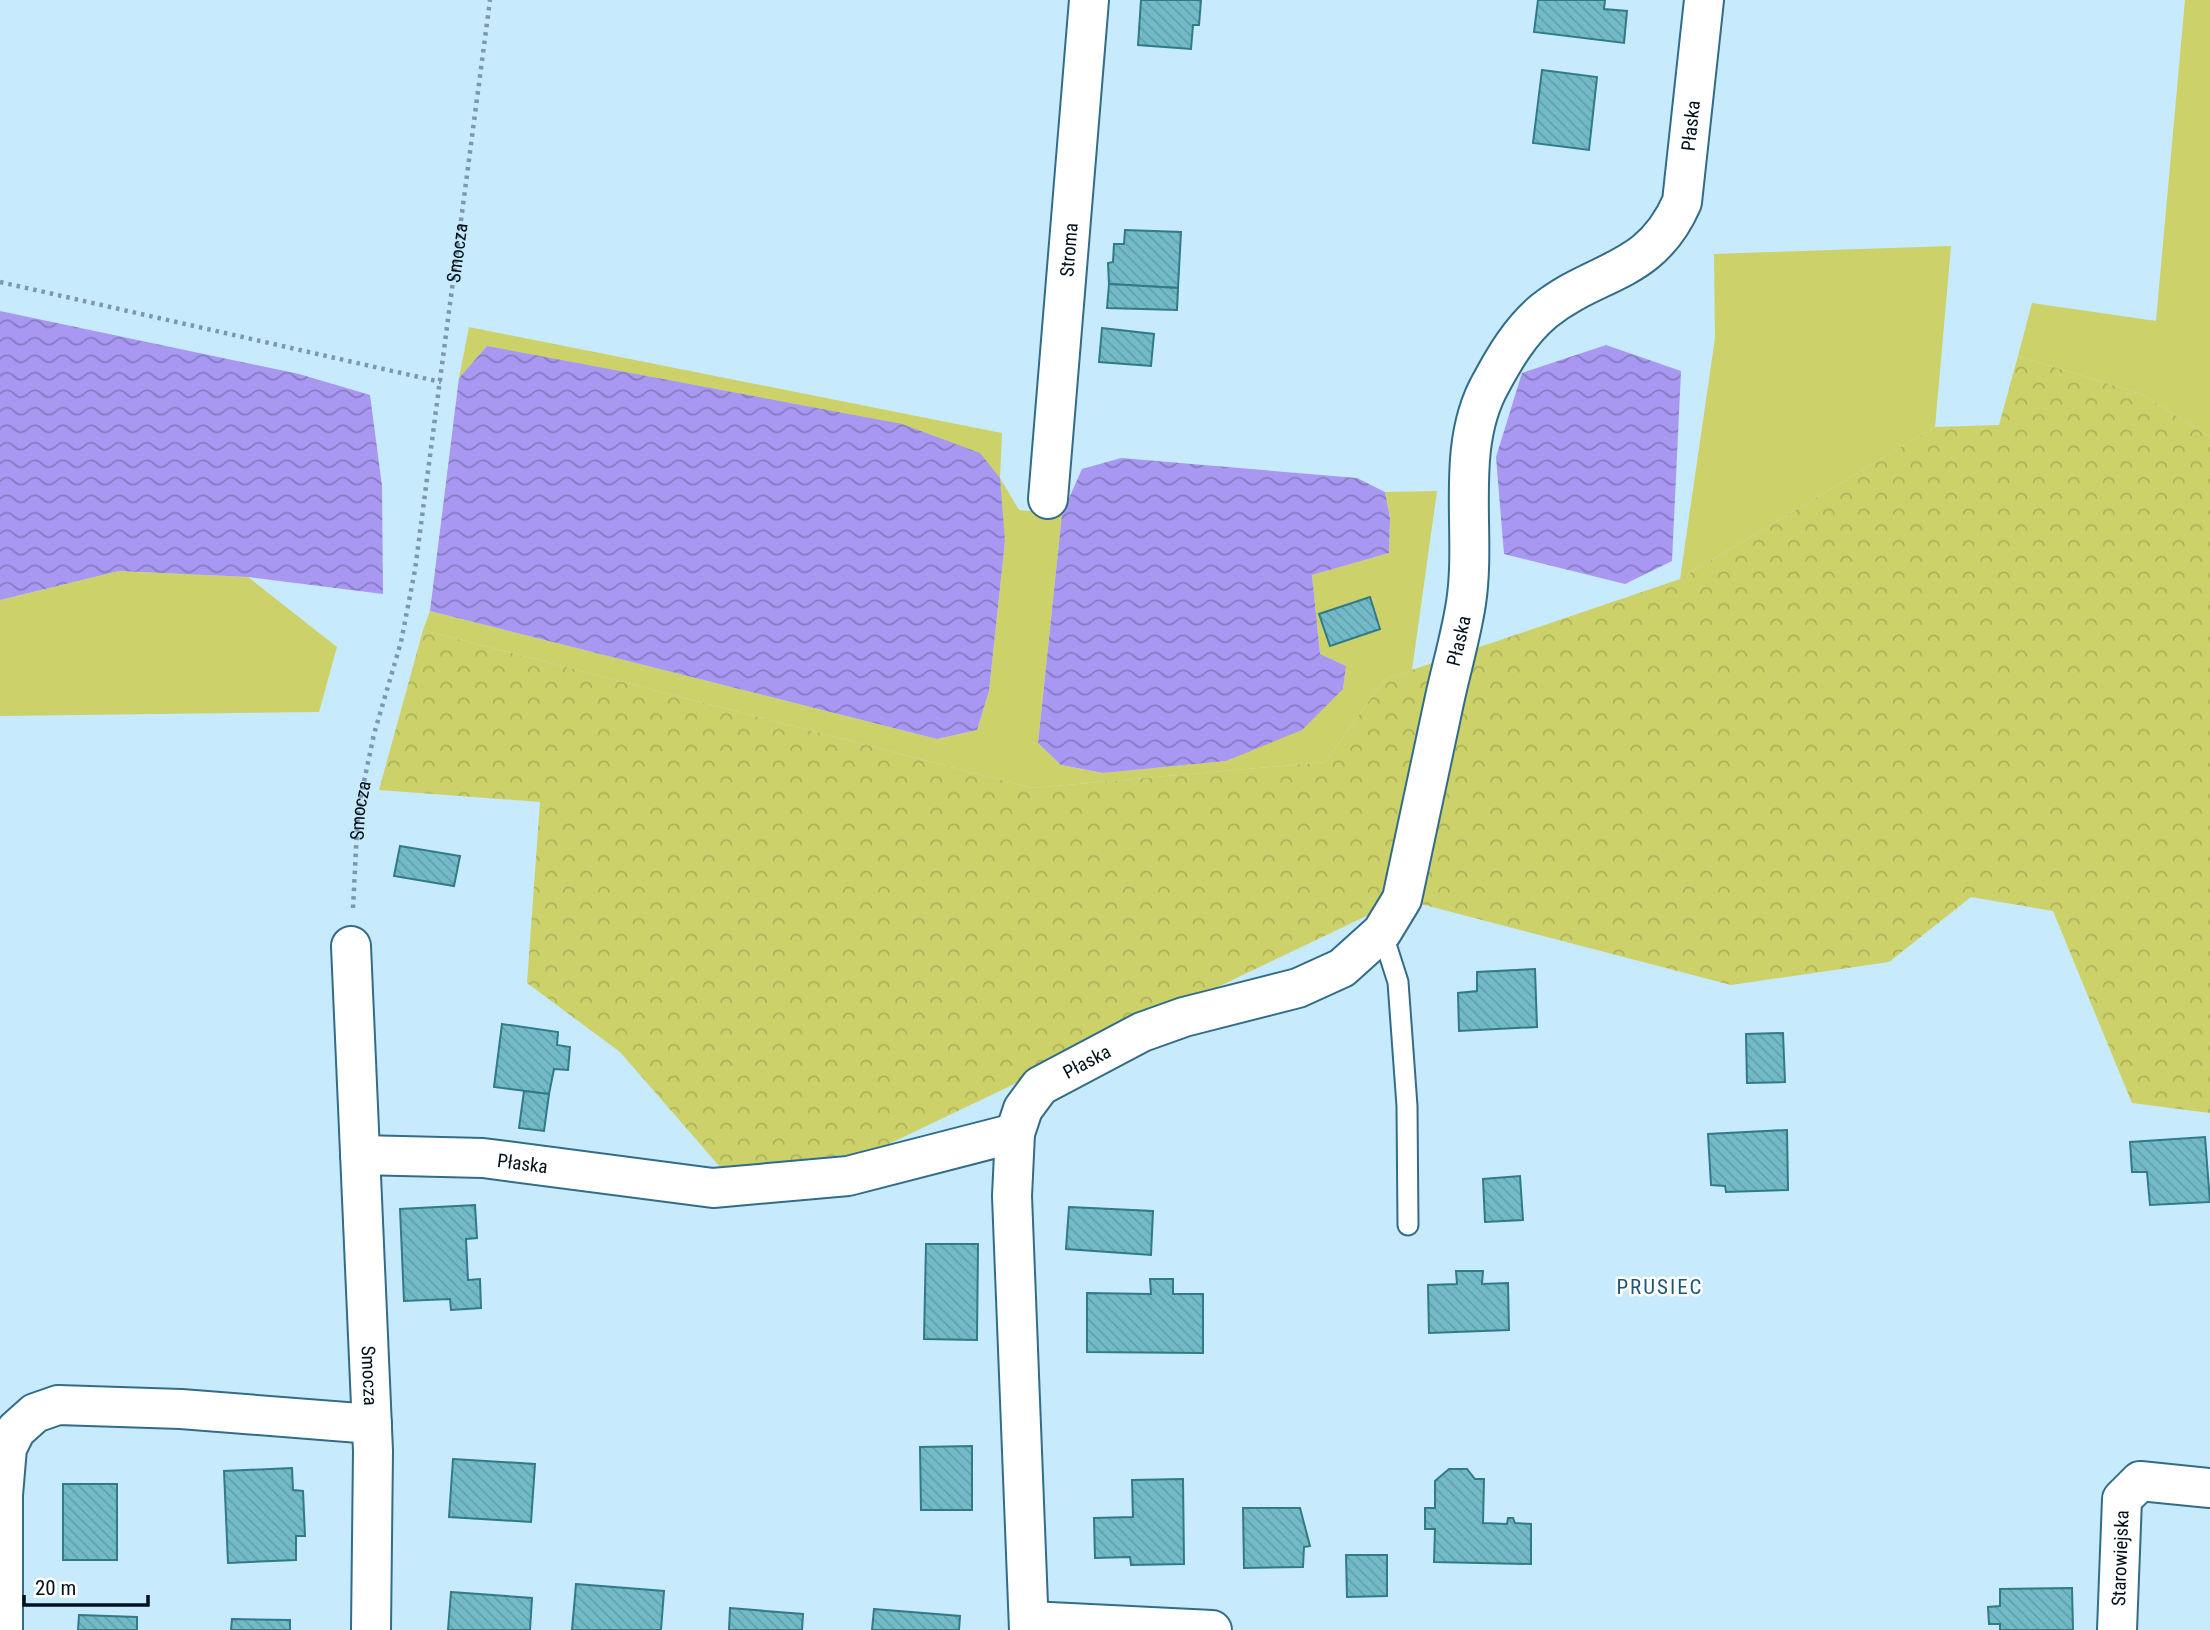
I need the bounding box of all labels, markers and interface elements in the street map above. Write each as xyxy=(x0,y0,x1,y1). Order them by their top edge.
street label: Płaska xyxy=(1677,99,1705,152)
street label: Smocza xyxy=(442,222,473,284)
street label: Stroma xyxy=(1055,222,1083,278)
street label: Płaska xyxy=(1442,614,1476,668)
street label: Smocza xyxy=(345,779,376,841)
street label: Płaska xyxy=(1059,1040,1115,1084)
street label: Płaska xyxy=(496,1149,549,1178)
district label: PRUSIEC xyxy=(1616,1275,1704,1299)
street label: Smocza xyxy=(356,1345,382,1406)
street label: Starowiejska xyxy=(2107,1510,2134,1606)
scale bar xyxy=(24,1564,149,1608)
text: 20 m xyxy=(35,1576,76,1600)

